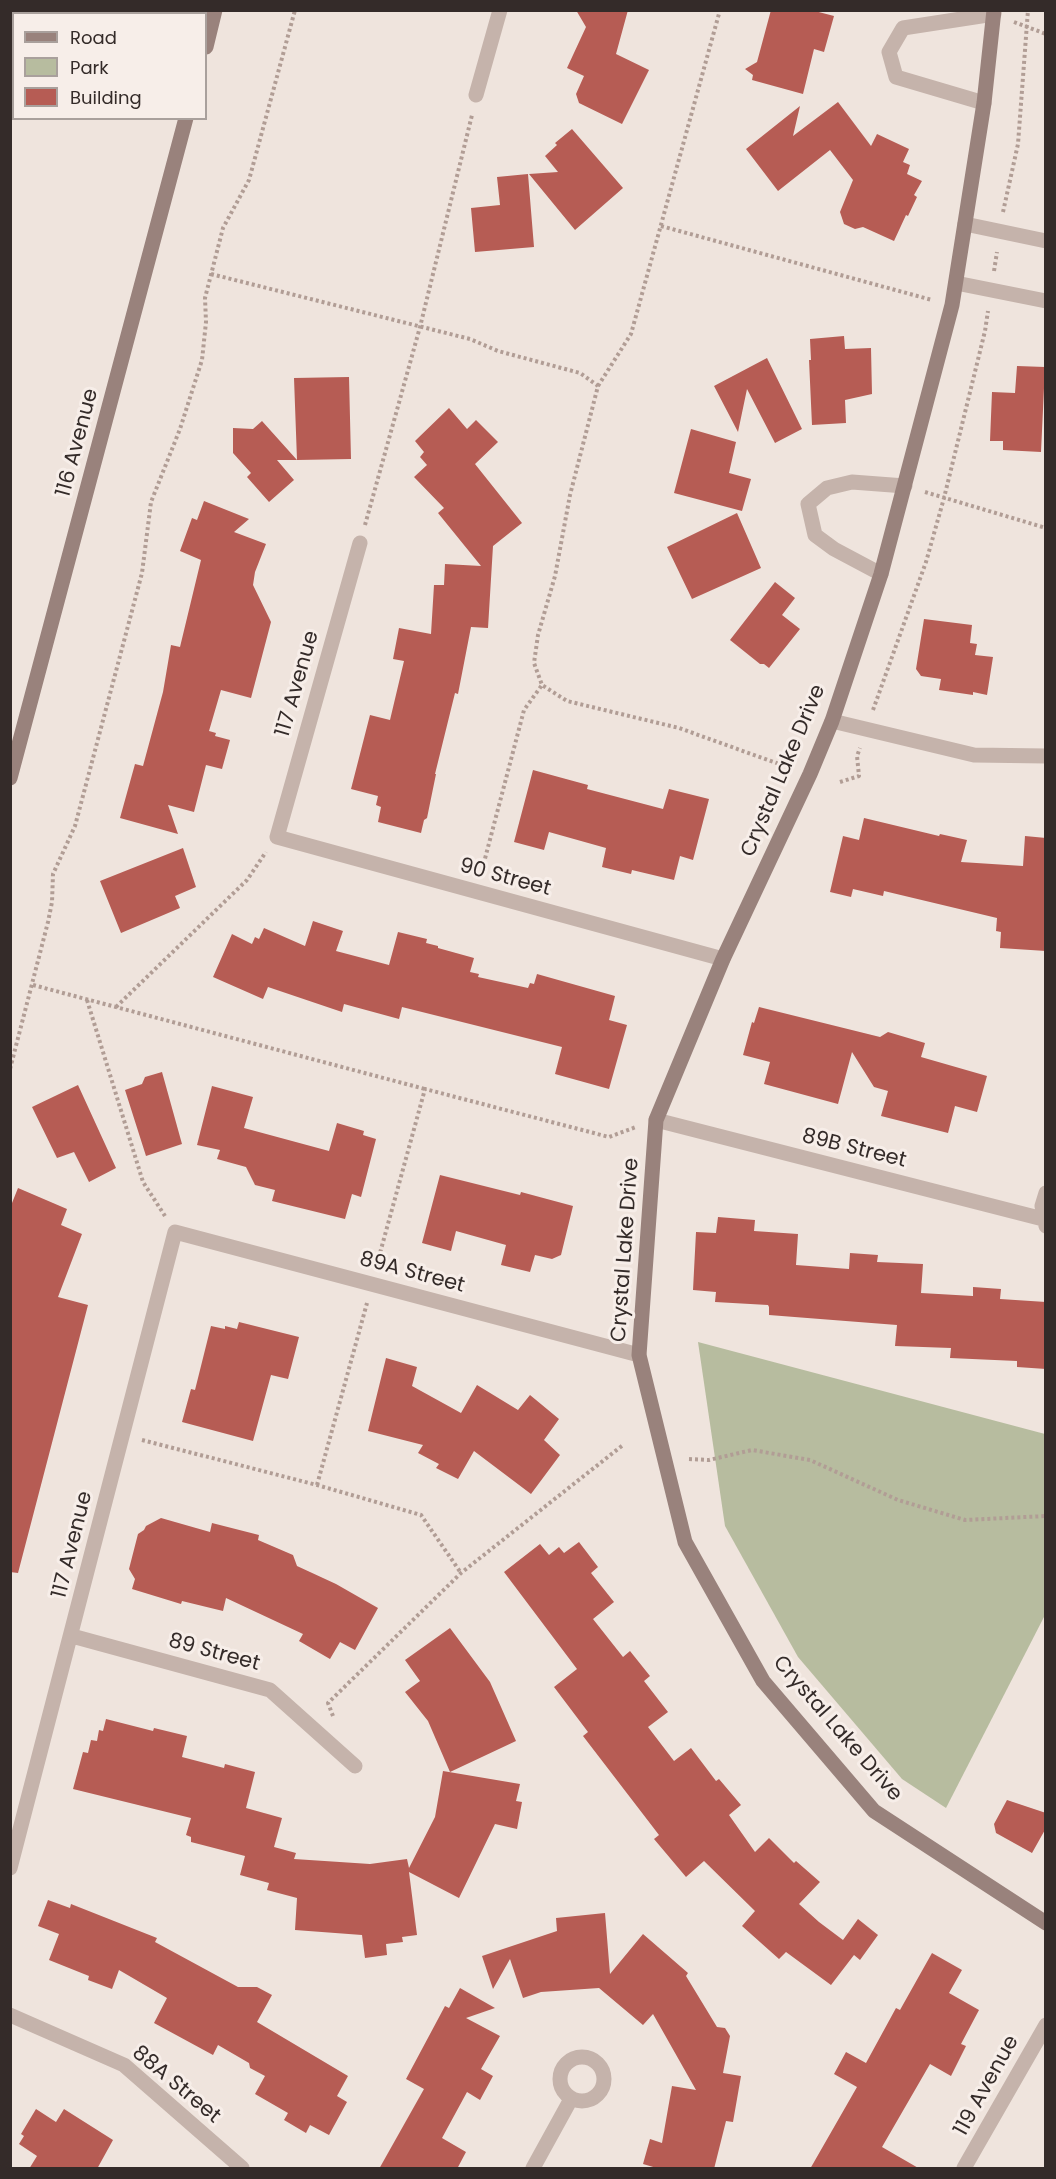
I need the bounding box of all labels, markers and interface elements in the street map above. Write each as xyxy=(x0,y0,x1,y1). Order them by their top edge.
legend xyxy=(12,12,207,120)
text: Road xyxy=(70,25,117,50)
text: Park xyxy=(70,55,109,80)
text: Building xyxy=(70,85,142,110)
street label: 116 Avenue xyxy=(51,386,105,500)
street label: 117 Avenue xyxy=(271,628,325,740)
street label: Crystal Lake Drive xyxy=(736,681,832,861)
street label: 90 Street xyxy=(457,854,553,902)
street label: 89B Street xyxy=(799,1124,909,1174)
street label: Crystal Lake Drive xyxy=(607,1157,645,1343)
street label: 89A Street xyxy=(357,1247,467,1299)
street label: 117 Avenue xyxy=(48,1489,98,1601)
street label: 89 Street xyxy=(166,1629,262,1677)
street label: Crystal Lake Drive xyxy=(767,1651,907,1807)
street label: 119 Avenue xyxy=(949,2031,1025,2141)
street label: 88A Street xyxy=(127,2041,225,2129)

